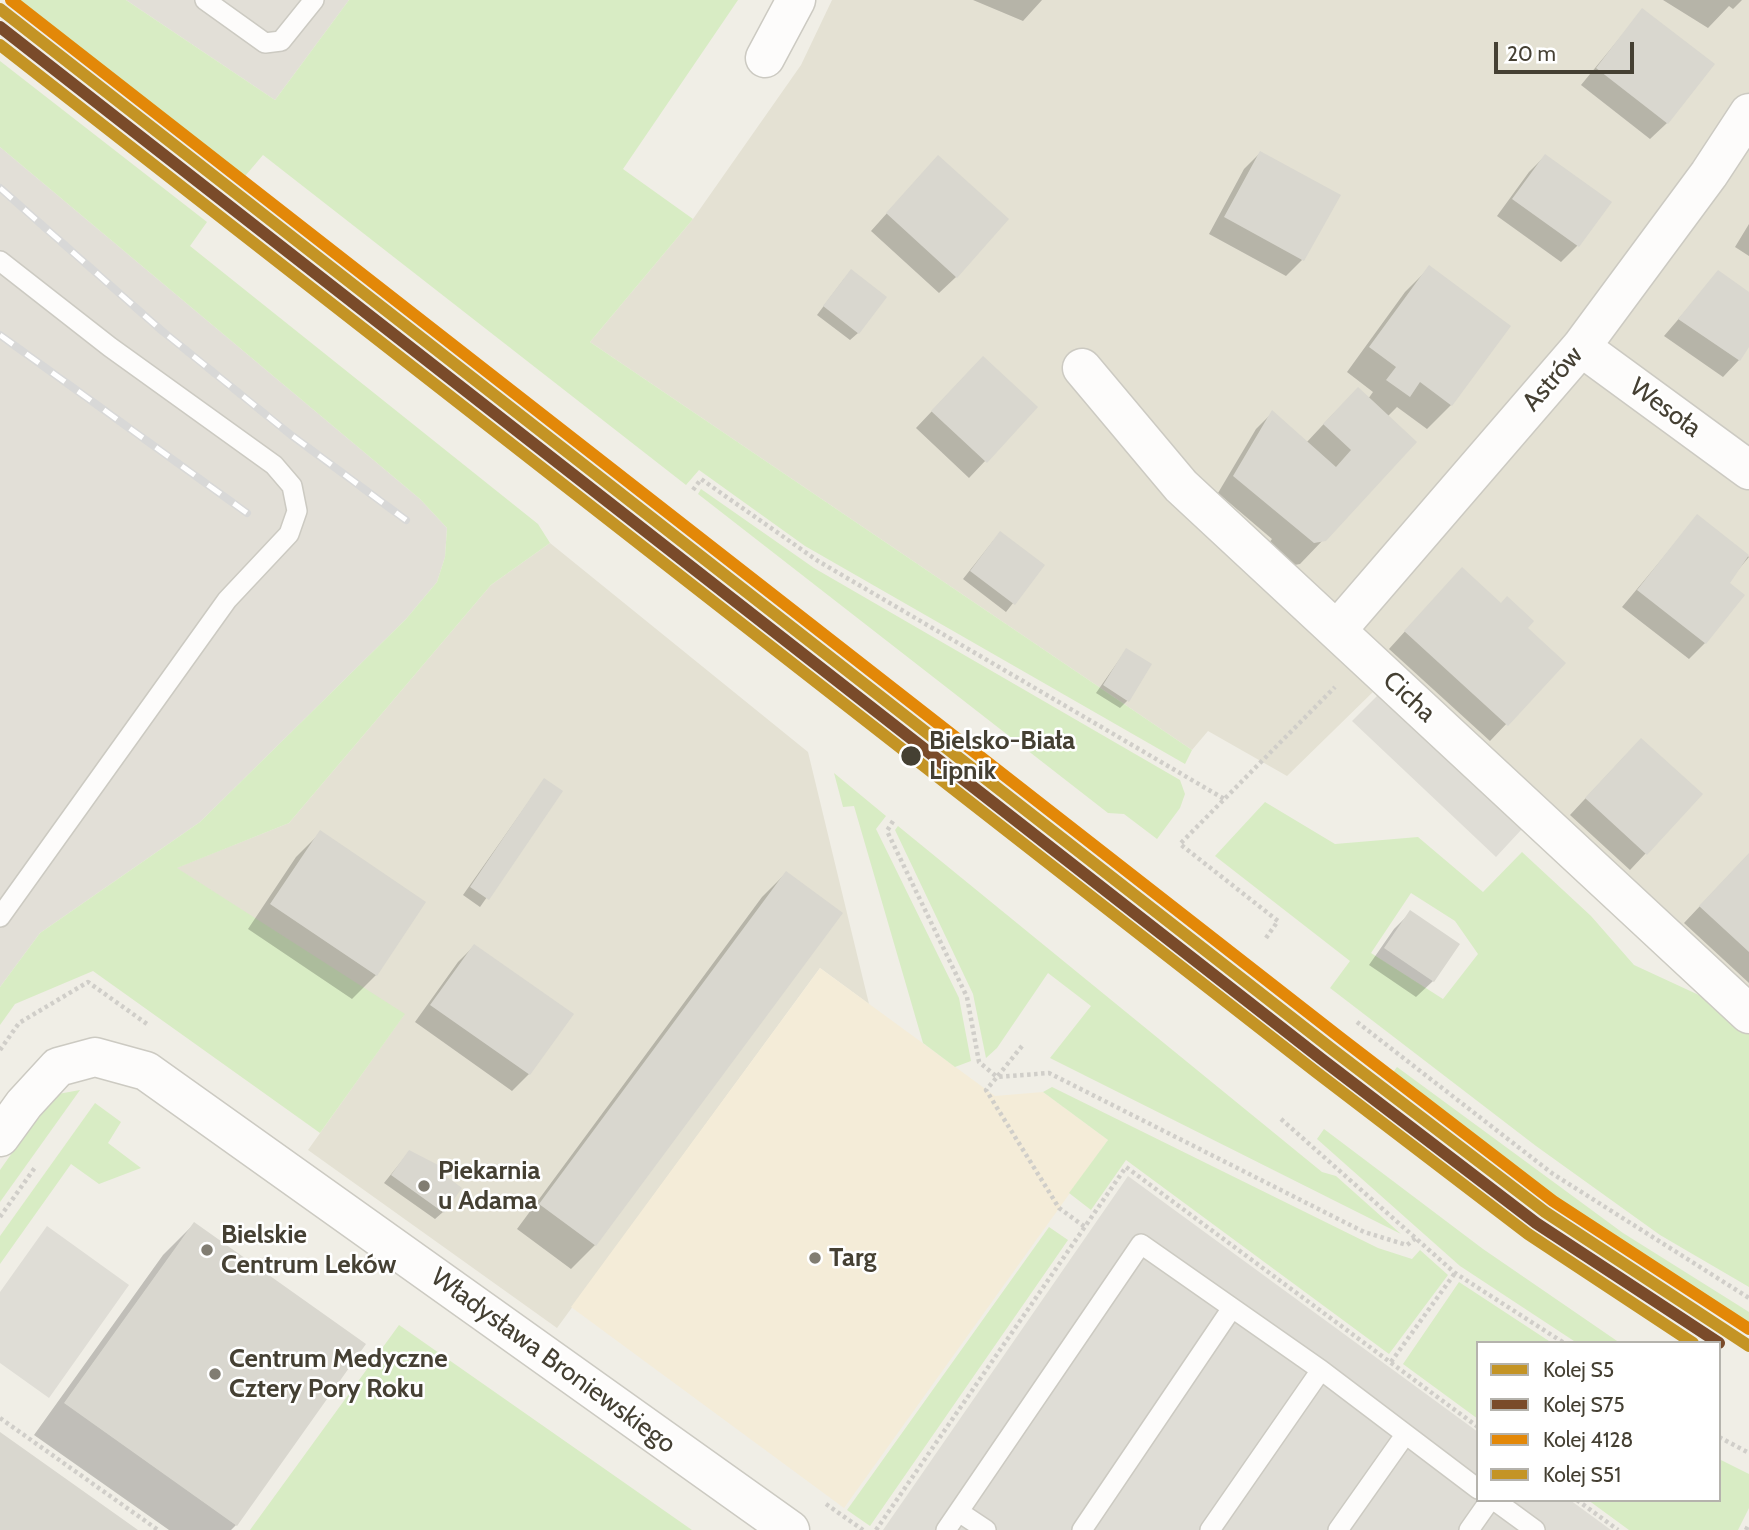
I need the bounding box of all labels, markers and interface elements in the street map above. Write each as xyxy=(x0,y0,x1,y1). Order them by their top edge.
scale bar xyxy=(1497,28,1637,72)
text: 20 m xyxy=(1507,41,1556,66)
street label: Astrów xyxy=(1516,340,1590,418)
street label: Wesoła xyxy=(1623,372,1707,444)
street label: Cicha xyxy=(1376,665,1442,729)
place label: Bielsko-Biała Lipnik xyxy=(929,725,1075,786)
marker: Bielsko-Biała Lipnik xyxy=(899,744,923,768)
place label: Piekarnia u Adama xyxy=(438,1155,541,1216)
marker: Piekarnia u Adama xyxy=(416,1178,432,1194)
place label: Bielskie Centrum Leków xyxy=(221,1219,396,1280)
marker: Bielskie Centrum Leków xyxy=(199,1242,215,1258)
place label: Targ xyxy=(829,1242,876,1274)
marker: Targ xyxy=(807,1250,823,1266)
street label: Władysława Broniewskiego xyxy=(424,1262,682,1460)
legend xyxy=(1476,1341,1721,1502)
place label: Centrum Medyczne Cztery Pory Roku xyxy=(229,1343,448,1404)
text: Kolej S5 xyxy=(1543,1357,1614,1382)
marker: Centrum Medyczne Cztery Pory Roku xyxy=(207,1366,223,1382)
text: Kolej S75 xyxy=(1543,1392,1625,1417)
text: Kolej 4128 xyxy=(1543,1427,1633,1452)
text: Kolej S51 xyxy=(1543,1462,1621,1487)

